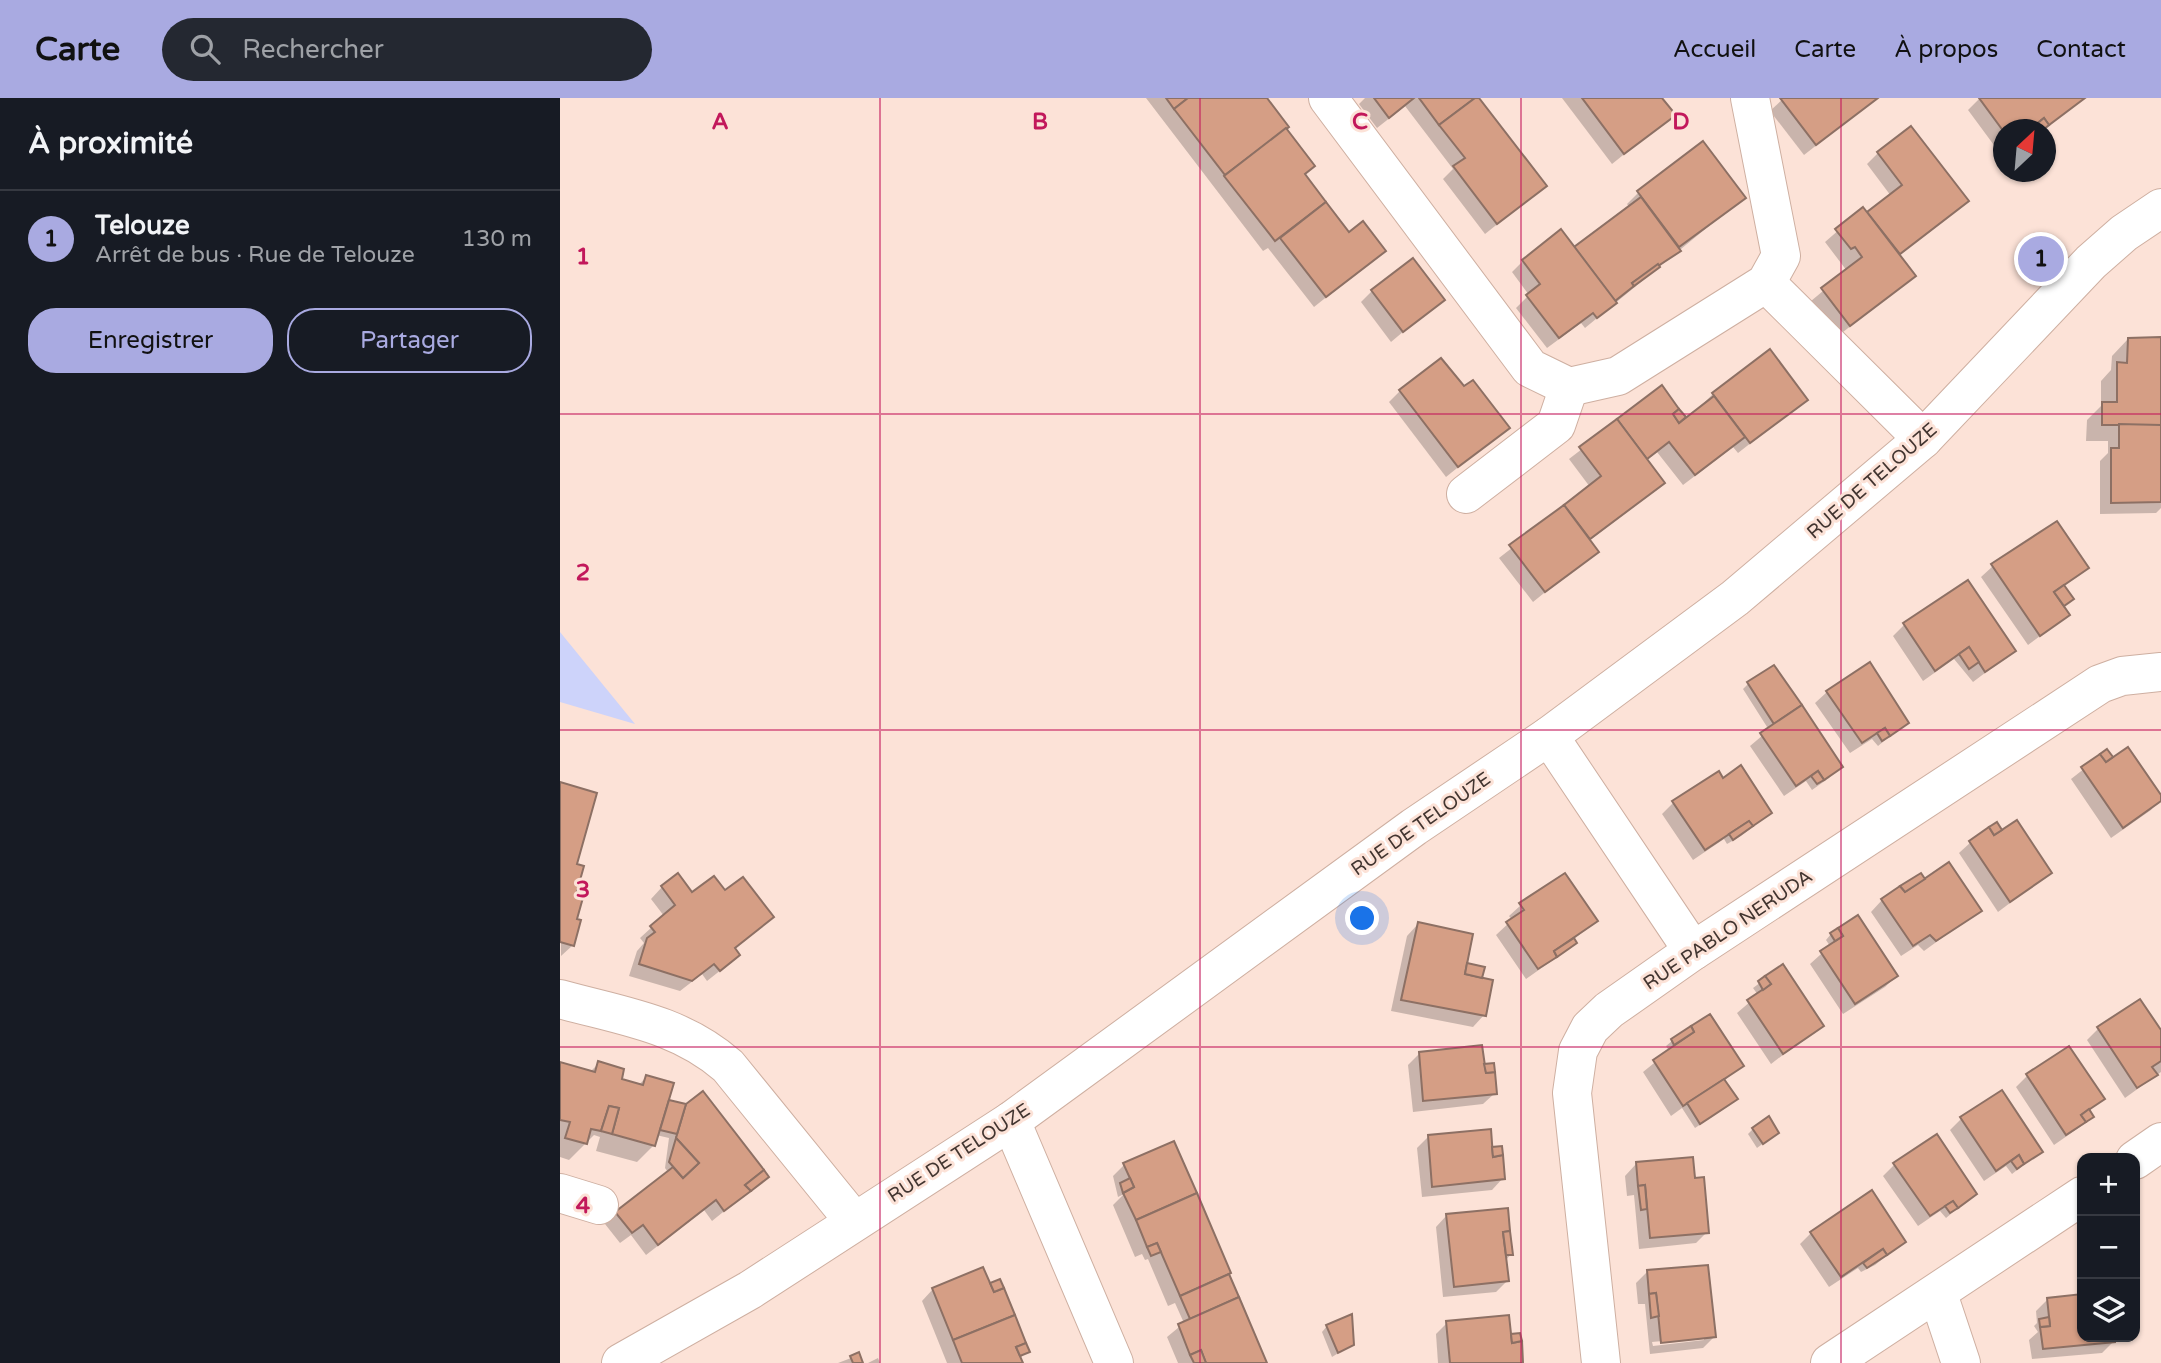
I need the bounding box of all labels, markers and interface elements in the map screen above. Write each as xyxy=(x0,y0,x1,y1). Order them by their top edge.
search box xyxy=(162,18,652,81)
text: Carte xyxy=(35,30,120,69)
icon: search xyxy=(186,30,224,68)
text: Rechercher xyxy=(242,34,384,65)
text: Accueil xyxy=(1673,35,1756,64)
text: Carte xyxy=(1794,35,1856,64)
text: À propos xyxy=(1894,35,1998,64)
text: Contact xyxy=(2036,35,2126,64)
text: A xyxy=(711,108,729,136)
text: B xyxy=(1032,108,1048,136)
text: C xyxy=(1352,108,1368,136)
text: D xyxy=(1672,108,1690,136)
north arrow xyxy=(1993,119,2056,182)
text: À proximité xyxy=(28,125,193,162)
text: Telouze xyxy=(95,210,190,241)
text: 1 xyxy=(44,225,58,253)
text: 130 m xyxy=(462,225,532,253)
pin: 1 xyxy=(2018,233,2064,285)
text: Arrêt de bus · Rue de Telouze xyxy=(95,241,415,269)
text: 1 xyxy=(576,243,590,271)
button: Enregistrer xyxy=(28,308,273,373)
button: Partager xyxy=(287,308,532,373)
street label: RUE DE TELOUZE xyxy=(1803,419,1941,543)
text: 2 xyxy=(576,559,590,587)
street label: RUE DE TELOUZE xyxy=(1347,768,1495,880)
street label: RUE PABLO NERUDA xyxy=(1639,865,1817,995)
text: 3 xyxy=(576,876,590,904)
your location xyxy=(1345,901,1379,935)
street label: RUE DE TELOUZE xyxy=(884,1099,1034,1207)
map controls xyxy=(2077,1153,2140,1342)
button: + xyxy=(2077,1153,2140,1216)
text: 4 xyxy=(576,1192,591,1220)
button: − xyxy=(2077,1216,2140,1279)
button: layers xyxy=(2077,1279,2140,1342)

